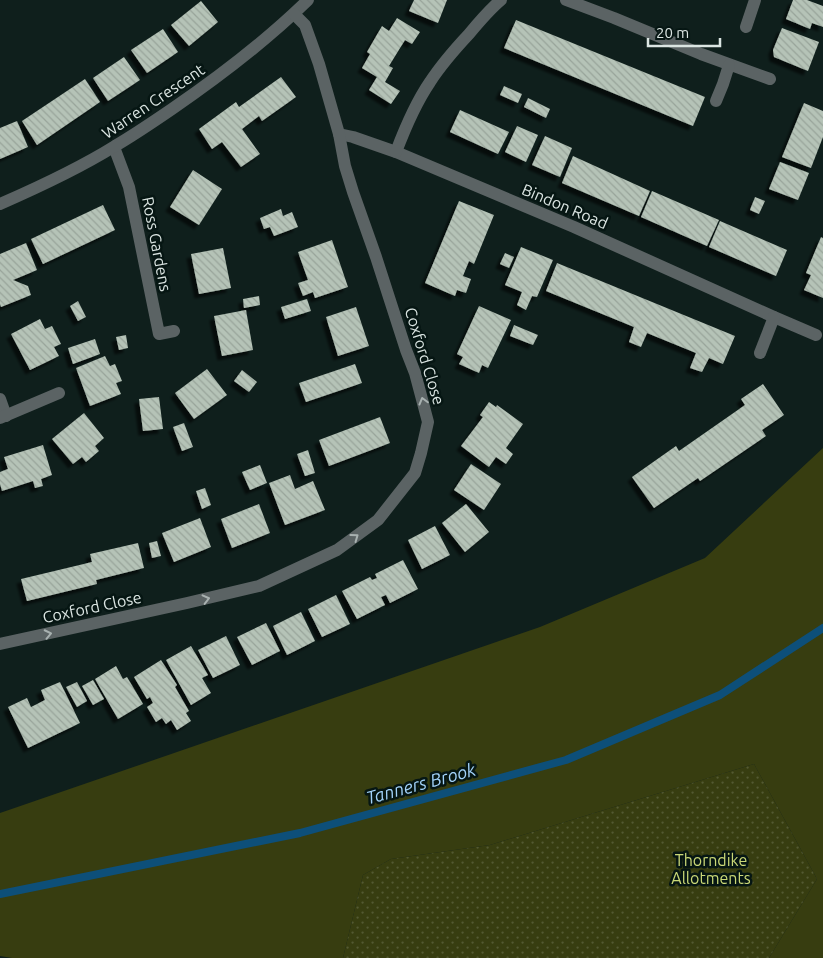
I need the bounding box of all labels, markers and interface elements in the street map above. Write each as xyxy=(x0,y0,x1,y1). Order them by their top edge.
scale bar xyxy=(648,15,720,47)
text: 20 m xyxy=(656,24,689,41)
street label: Warren Crescent xyxy=(98,60,208,142)
street label: Bindon Road xyxy=(519,180,611,232)
street label: Ross Gardens xyxy=(139,195,175,293)
street label: Coxford Close xyxy=(402,305,448,407)
one-way arrow xyxy=(418,397,429,406)
one-way arrow xyxy=(349,534,358,542)
street label: Coxford Close xyxy=(41,588,143,626)
one-way arrow xyxy=(202,594,211,605)
one-way arrow xyxy=(43,629,52,640)
water label: Tanners Brook xyxy=(364,759,479,807)
park label: Thorndike Allotments xyxy=(671,851,751,887)

